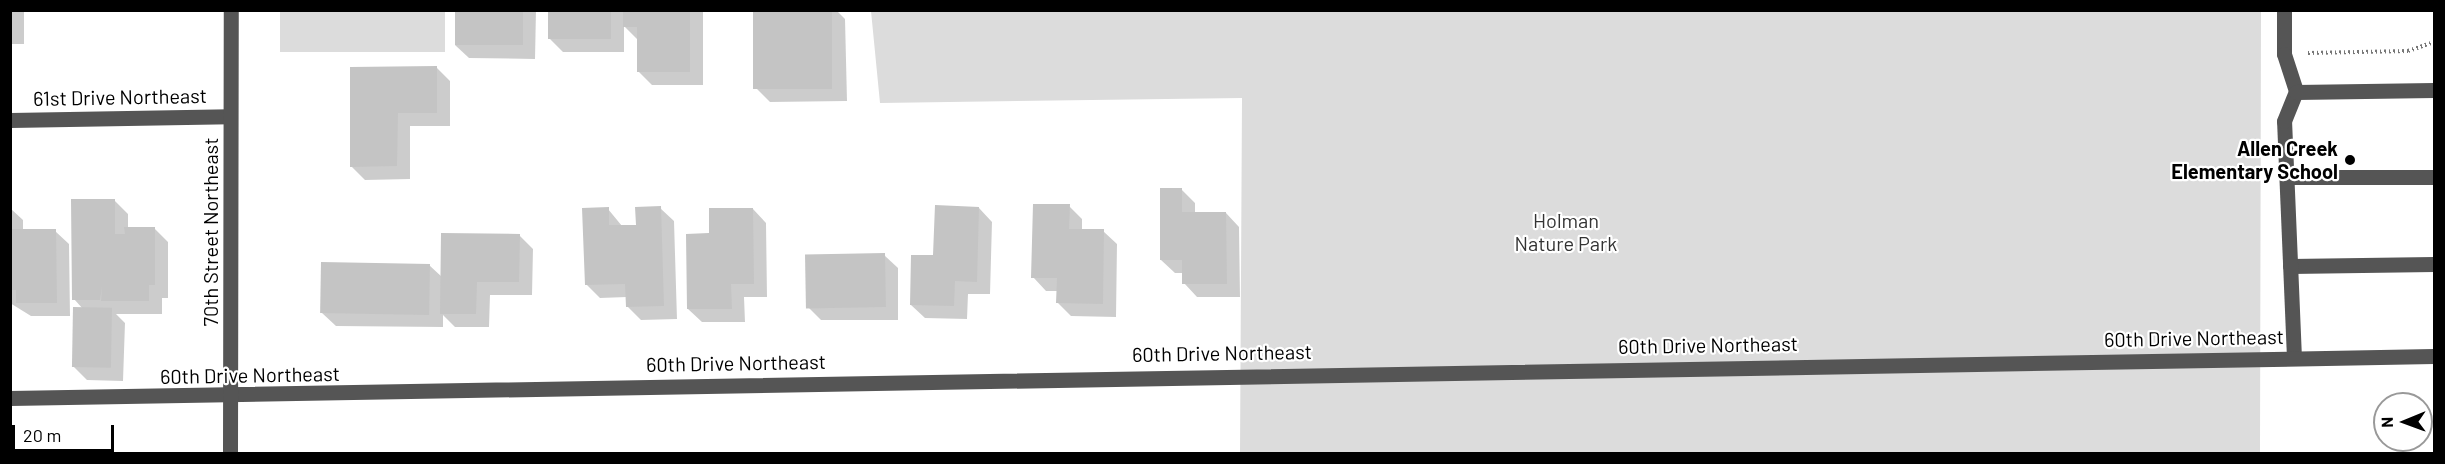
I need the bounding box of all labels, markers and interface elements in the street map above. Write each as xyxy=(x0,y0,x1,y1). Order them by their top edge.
street label: 61st Drive Northeast xyxy=(33,83,207,111)
place label: Allen Creek Elementary School xyxy=(2171,136,2338,183)
street label: 70th Street Northeast xyxy=(198,138,222,326)
marker: Allen Creek Elementary School xyxy=(2343,153,2357,167)
park label: Holman Nature Park xyxy=(1515,208,1617,255)
street label: 60th Drive Northeast xyxy=(2104,324,2284,352)
street label: 60th Drive Northeast xyxy=(1618,331,1798,359)
street label: 60th Drive Northeast xyxy=(1132,339,1312,367)
street label: 60th Drive Northeast xyxy=(646,349,826,377)
street label: 60th Drive Northeast xyxy=(160,361,340,389)
north arrow xyxy=(2373,392,2433,452)
scale bar xyxy=(15,413,117,451)
text: N xyxy=(2377,417,2396,428)
text: 20 m xyxy=(23,424,61,446)

